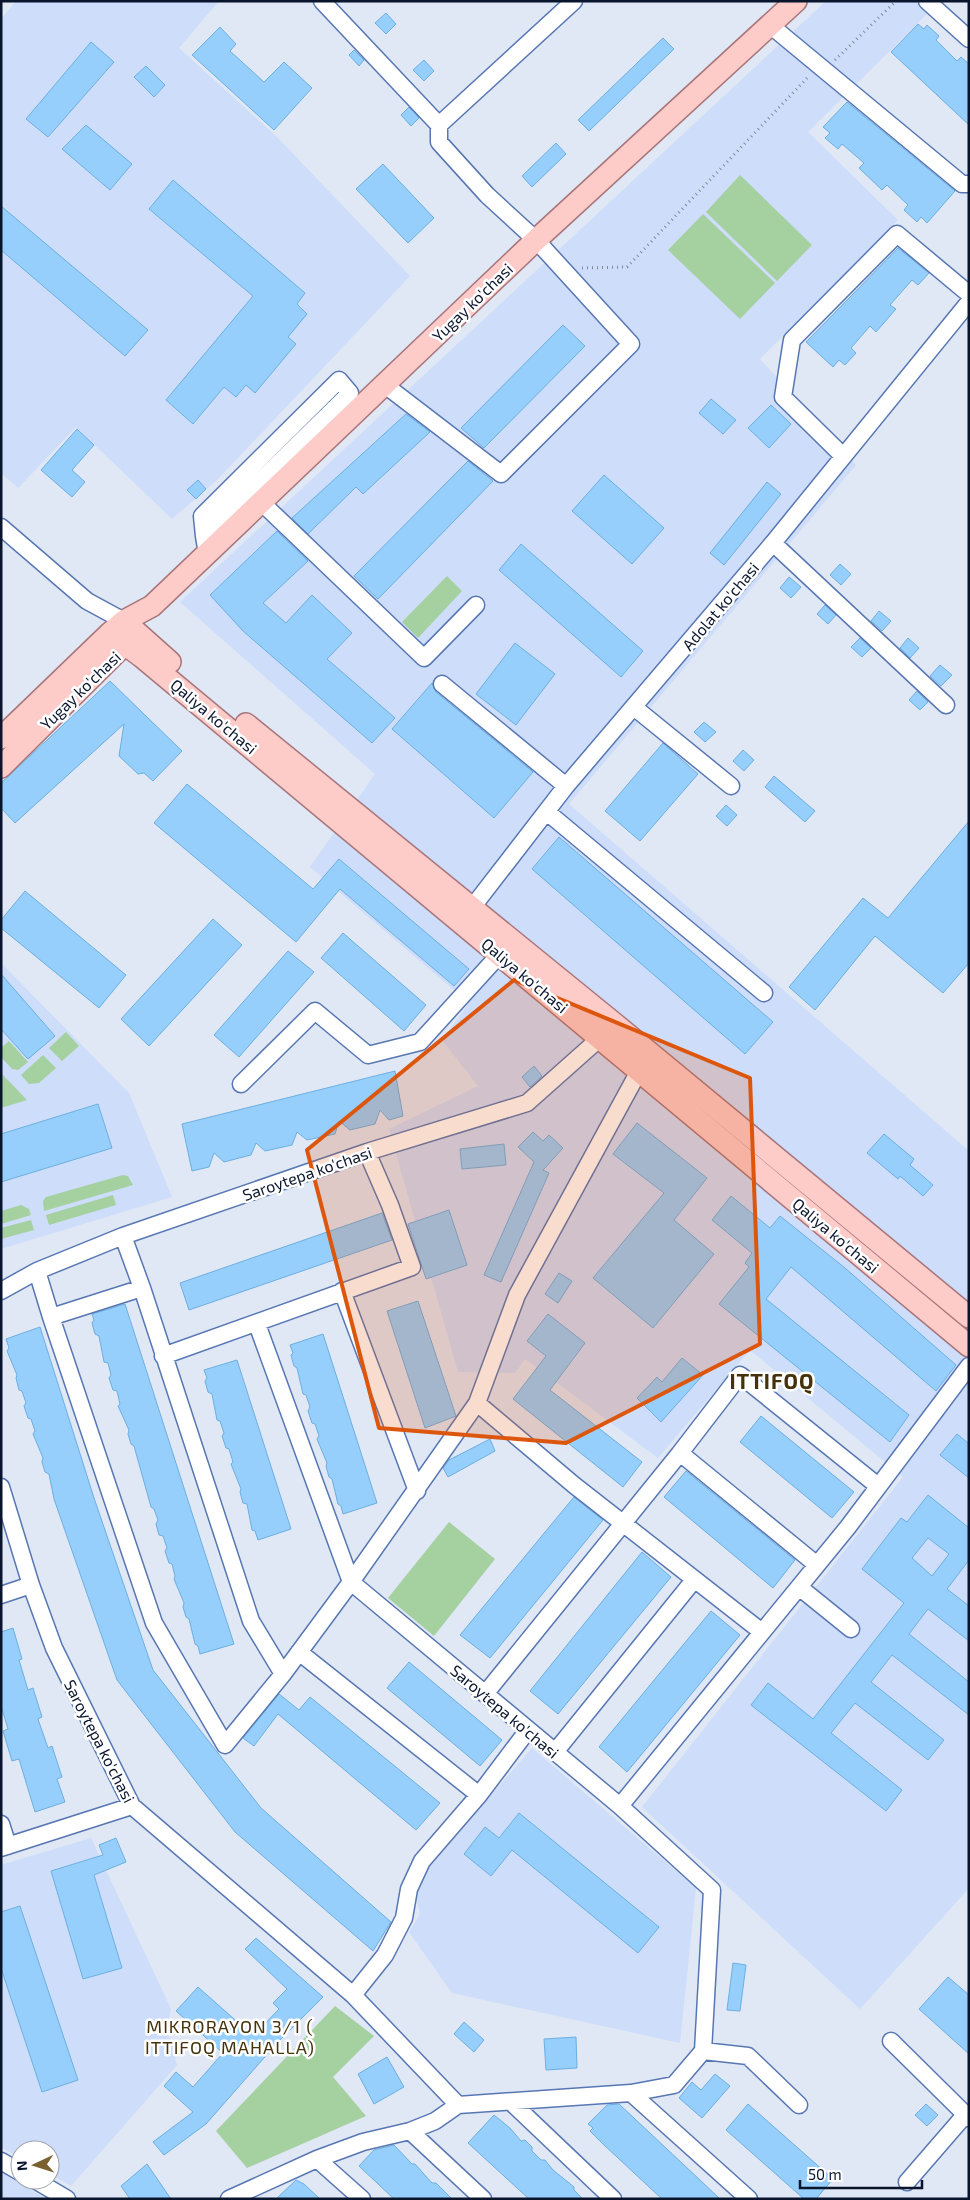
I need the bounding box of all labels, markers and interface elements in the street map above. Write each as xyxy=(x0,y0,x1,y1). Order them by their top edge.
street label: Yugay ko'chasi xyxy=(428,259,516,345)
street label: Adolat ko'chasi xyxy=(678,558,762,654)
street label: Yugay ko'chasi xyxy=(36,647,124,733)
street label: Qaliya ko'chasi xyxy=(166,674,261,758)
street label: Qaliya ko'chasi xyxy=(477,933,572,1017)
street label: Saroytepa ko'chasi xyxy=(240,1142,374,1204)
street label: Qaliya ko'chasi xyxy=(788,1193,883,1277)
district label: ITTIFOQ xyxy=(729,1368,815,1394)
street label: Saroytepa ko'chasi xyxy=(447,1660,563,1762)
street label: Saroytepa ko'chasi xyxy=(61,1676,139,1806)
district label: MIKRORAYON 3/1 ( ITTIFOQ MAHALLA) xyxy=(145,2015,315,2058)
north arrow xyxy=(10,2140,60,2190)
scale bar xyxy=(800,2158,922,2190)
text: N xyxy=(13,2160,30,2172)
text: 50 m xyxy=(808,2165,842,2183)

